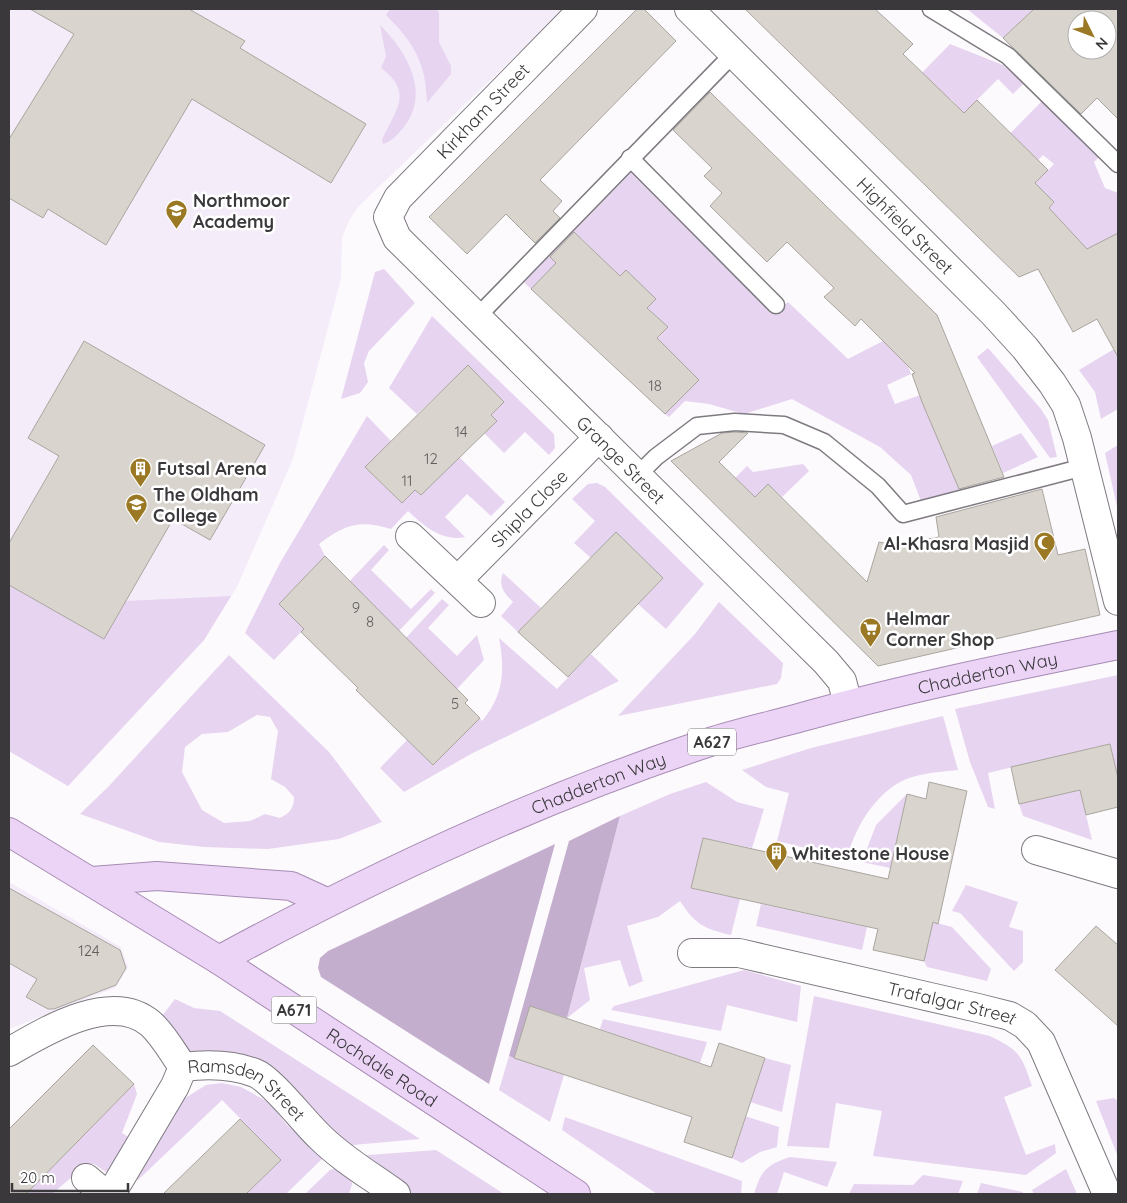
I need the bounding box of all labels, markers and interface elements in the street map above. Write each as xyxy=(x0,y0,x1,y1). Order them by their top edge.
north arrow xyxy=(1067,10,1117,60)
text: N xyxy=(1092,34,1112,54)
street label: Kirkham Street xyxy=(432,58,534,164)
street label: Highfield Street xyxy=(852,172,959,279)
place label: Northmoor Academy xyxy=(193,189,290,233)
school or university icon: Northmoor Academy xyxy=(165,198,189,229)
house number: 18 xyxy=(648,376,662,395)
street label: Grange Street xyxy=(572,411,670,508)
house number: 14 xyxy=(454,422,468,441)
house number: 12 xyxy=(424,449,438,468)
building icon: Futsal Arena xyxy=(129,456,153,487)
place label: Futsal Arena xyxy=(157,457,267,480)
street label: Shipla Close xyxy=(485,464,572,552)
house number: 11 xyxy=(401,471,413,490)
place label: The Oldham College xyxy=(153,483,259,527)
school or university icon: The Oldham College xyxy=(125,492,149,523)
mosque icon: Al-Khasra Masjid xyxy=(1033,531,1057,562)
place label: Al-Khasra Masjid xyxy=(884,532,1029,555)
house number: 9 xyxy=(352,598,360,617)
place label: Helmar Corner Shop xyxy=(886,607,994,651)
house number: 8 xyxy=(366,612,374,631)
supermarket icon: Helmar Corner Shop xyxy=(858,616,882,647)
street label: Chadderton Way xyxy=(915,646,1059,699)
house number: 5 xyxy=(451,694,459,713)
road number: A627 xyxy=(688,729,736,756)
street label: Chadderton Way xyxy=(528,747,669,819)
building icon: Whitestone House xyxy=(764,841,788,872)
place label: Whitestone House xyxy=(792,842,949,865)
house number: 124 xyxy=(78,941,100,960)
street label: Trafalgar Street xyxy=(886,976,1022,1029)
road number: A671 xyxy=(272,996,316,1024)
street label: Rochdale Road xyxy=(322,1022,442,1112)
street label: Ramsden Street xyxy=(186,1054,311,1125)
scale bar xyxy=(12,1160,129,1192)
text: 20 m xyxy=(20,1168,55,1187)

